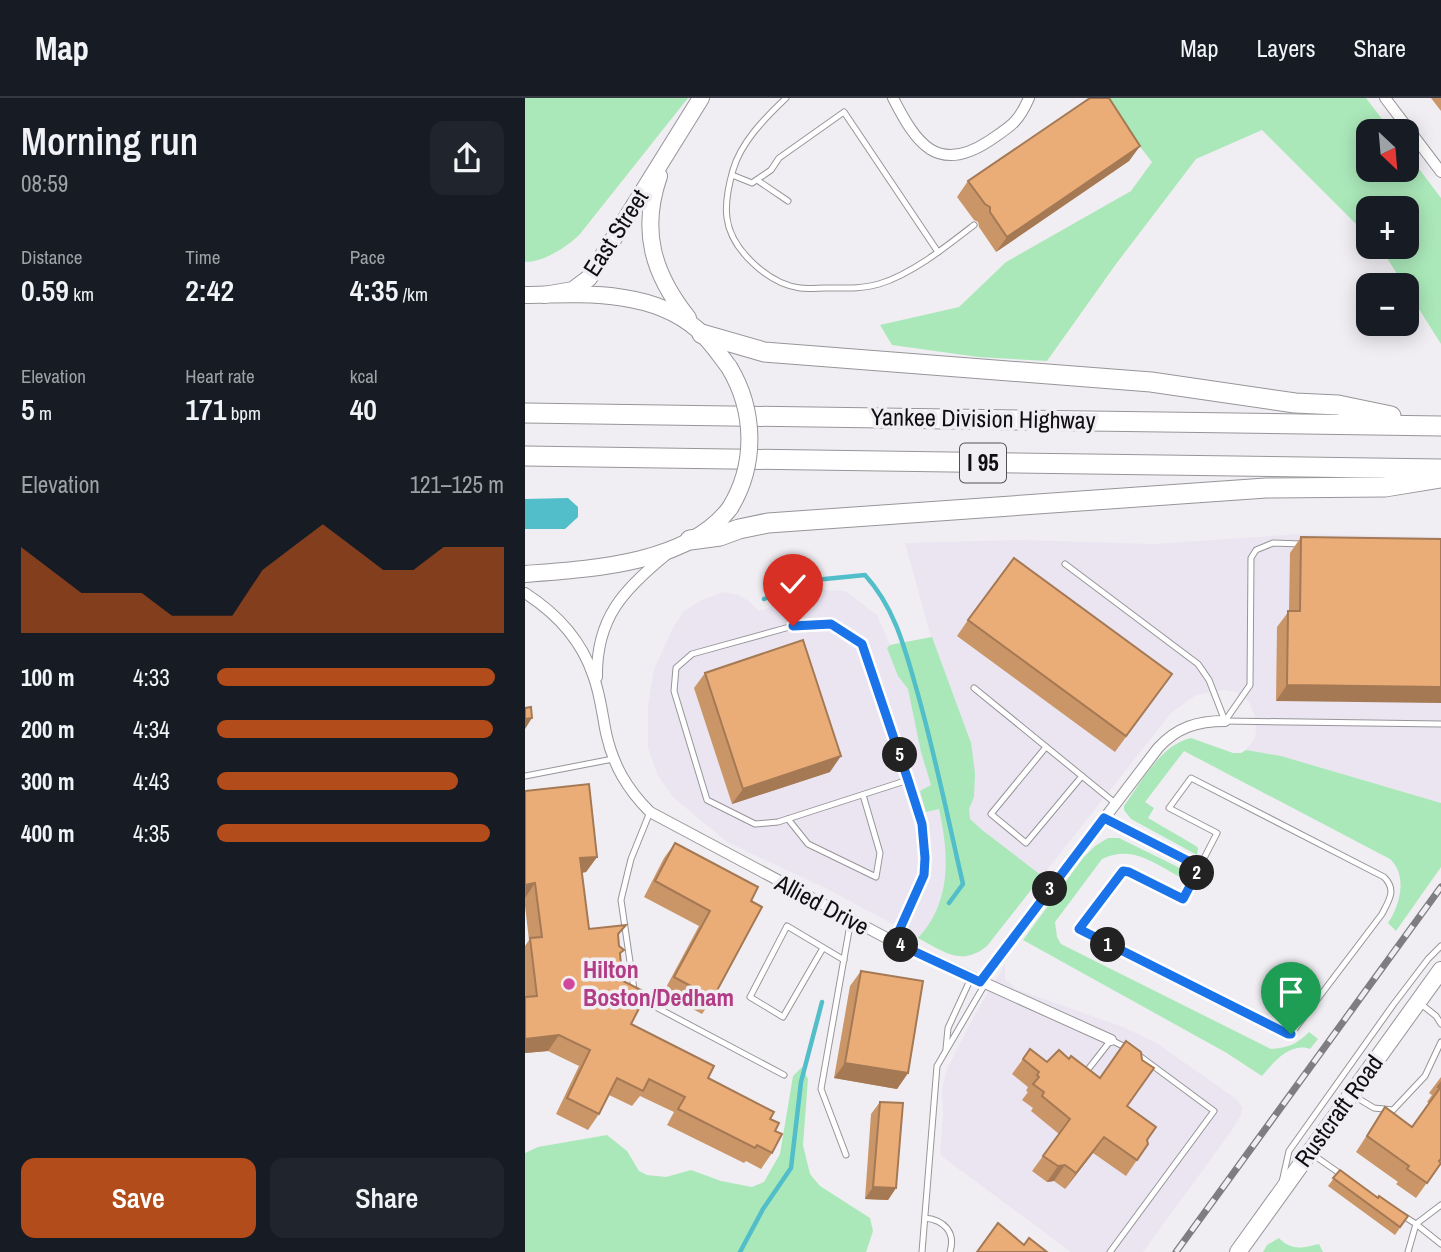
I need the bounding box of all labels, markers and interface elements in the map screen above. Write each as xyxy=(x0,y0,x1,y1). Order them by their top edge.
text: Map xyxy=(35,26,89,70)
text: Map xyxy=(1180,32,1218,64)
text: Layers xyxy=(1256,32,1315,64)
text: Share xyxy=(1353,32,1406,64)
text: Morning run xyxy=(21,116,198,167)
north arrow xyxy=(1356,119,1419,182)
map controls xyxy=(1356,119,1419,336)
button: share xyxy=(430,121,504,195)
text: 08:59 xyxy=(21,168,68,199)
street label: East Street xyxy=(575,182,655,282)
button: + xyxy=(1356,196,1419,259)
text: Distance xyxy=(21,244,82,270)
text: Time xyxy=(185,244,220,270)
text: Pace xyxy=(350,244,385,270)
text: 0.59 xyxy=(21,270,69,310)
text: 2:42 xyxy=(185,270,234,310)
text: 4:35 xyxy=(350,270,398,310)
button: − xyxy=(1356,273,1419,336)
text: km xyxy=(69,281,94,307)
text: /km xyxy=(398,281,428,307)
text: Elevation xyxy=(21,363,86,389)
text: Heart rate xyxy=(185,363,255,389)
text: kcal xyxy=(350,363,377,389)
text: 5 xyxy=(21,389,35,429)
text: 171 xyxy=(185,389,226,429)
text: 40 xyxy=(350,389,377,429)
text: m xyxy=(35,400,52,426)
text: bpm xyxy=(226,400,261,426)
street label: Yankee Division Highway xyxy=(870,400,1096,436)
road number: I 95 xyxy=(960,444,1006,482)
text: Elevation xyxy=(21,469,100,500)
text: 121–125 m xyxy=(410,469,504,500)
pin xyxy=(763,554,823,626)
icon: check xyxy=(774,565,812,603)
text: 100 m xyxy=(21,662,74,693)
text: 4:33 xyxy=(133,662,170,693)
text: 200 m xyxy=(21,714,74,745)
text: 4:34 xyxy=(133,714,170,745)
pin: 5 xyxy=(883,738,917,772)
text: 5 xyxy=(895,741,904,767)
text: 300 m xyxy=(21,766,74,797)
text: 4:43 xyxy=(133,766,170,797)
text: 400 m xyxy=(21,818,74,849)
text: 4:35 xyxy=(133,818,170,849)
pin: 2 xyxy=(1179,856,1215,890)
text: 2 xyxy=(1192,859,1201,885)
street label: Allied Drive xyxy=(769,866,875,942)
pin: 3 xyxy=(1033,872,1067,906)
text: 3 xyxy=(1045,875,1054,901)
pin: 4 xyxy=(883,928,919,962)
pin: 1 xyxy=(1091,928,1125,962)
text: 4 xyxy=(896,931,905,957)
text: 1 xyxy=(1103,931,1112,957)
place label: Hilton Boston/Dedham xyxy=(583,953,734,1013)
pin xyxy=(1261,962,1321,1034)
icon: arrive xyxy=(1272,973,1310,1011)
marker: Hilton Boston/Dedham xyxy=(561,976,577,992)
street label: Rustcraft Road xyxy=(1287,1048,1390,1173)
button: Save xyxy=(21,1158,256,1238)
button: Share xyxy=(270,1158,504,1238)

